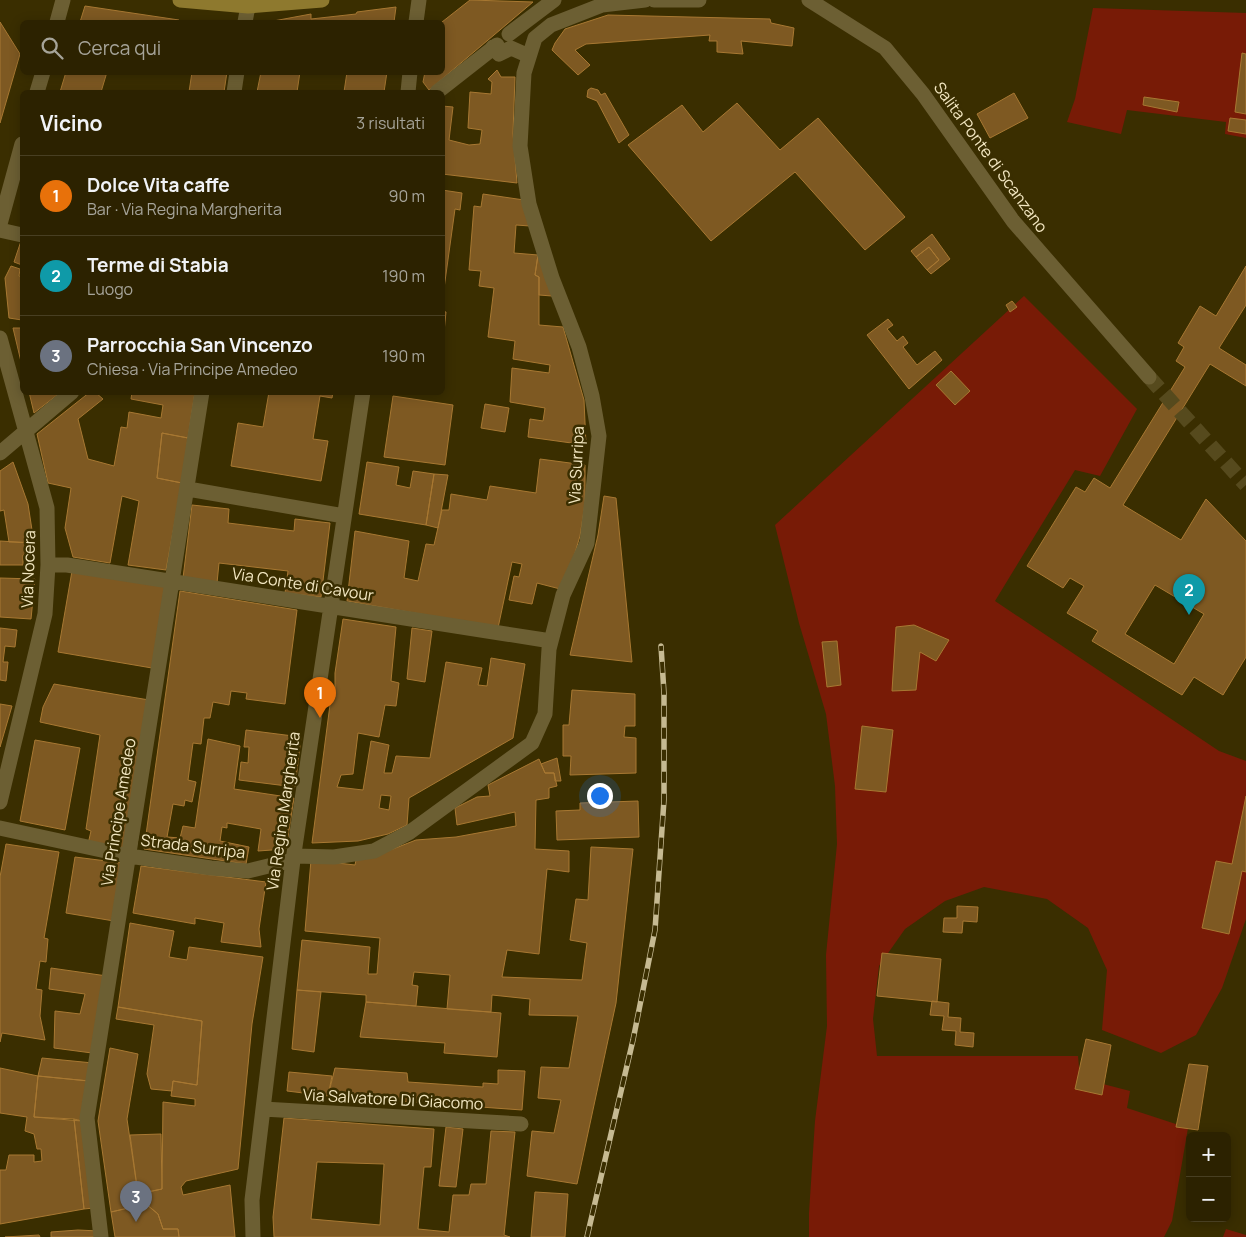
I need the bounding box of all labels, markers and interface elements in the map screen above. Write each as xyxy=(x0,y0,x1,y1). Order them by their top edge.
search box xyxy=(20,20,445,75)
icon: search xyxy=(38,34,66,62)
text: Cerca qui xyxy=(78,35,161,61)
street label: Salita Ponte di Scanzano xyxy=(929,77,1053,237)
text: Vicino xyxy=(40,109,103,137)
text: 3 risultati xyxy=(356,112,425,134)
text: Dolce Vita caffe xyxy=(87,172,230,198)
text: 1 xyxy=(52,185,60,207)
text: 90 m xyxy=(389,185,425,207)
text: Bar · Via Regina Margherita xyxy=(87,198,282,220)
text: Terme di Stabia xyxy=(87,252,229,278)
text: 2 xyxy=(51,265,61,287)
text: 190 m xyxy=(382,265,425,287)
text: Luogo xyxy=(87,278,133,300)
text: Parrocchia San Vincenzo xyxy=(87,332,313,358)
text: 3 xyxy=(51,345,61,367)
text: 190 m xyxy=(382,345,425,367)
text: Chiesa · Via Principe Amedeo xyxy=(87,358,298,380)
street label: Via Surripa xyxy=(563,425,589,505)
street label: Via Nocera xyxy=(16,530,40,608)
street label: Via Conte di Cavour xyxy=(231,562,376,606)
pin: 2 xyxy=(1173,574,1205,615)
pin: 1 xyxy=(304,677,336,718)
street label: Via Regina Margherita xyxy=(261,730,305,892)
street label: Via Principe Amedeo xyxy=(95,736,141,888)
your location xyxy=(587,783,613,809)
street label: Strada Surripa xyxy=(139,829,247,863)
street label: Via Salvatore Di Giacomo xyxy=(302,1083,484,1115)
map controls xyxy=(1186,1132,1231,1222)
button: + xyxy=(1186,1132,1231,1177)
button: − xyxy=(1186,1177,1231,1222)
pin: 3 xyxy=(120,1181,152,1222)

